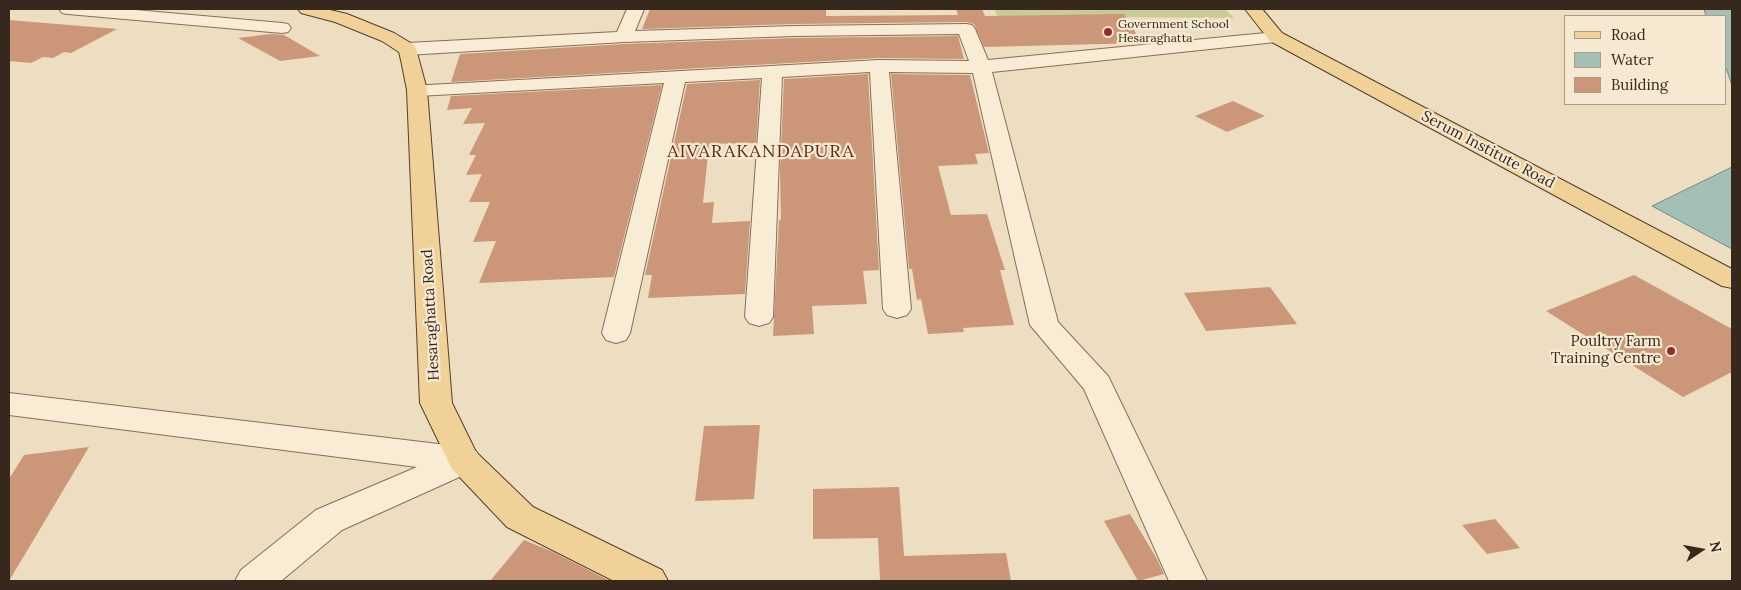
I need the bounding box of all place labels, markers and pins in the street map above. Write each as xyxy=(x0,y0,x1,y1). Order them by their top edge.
place label: Government School Hesaraghatta xyxy=(1118,18,1229,46)
marker: Government School Hesaraghatta xyxy=(1102,26,1114,38)
place label: Poultry Farm Training Centre xyxy=(1551,333,1661,368)
marker: Poultry Farm Training Centre xyxy=(1665,345,1677,357)

